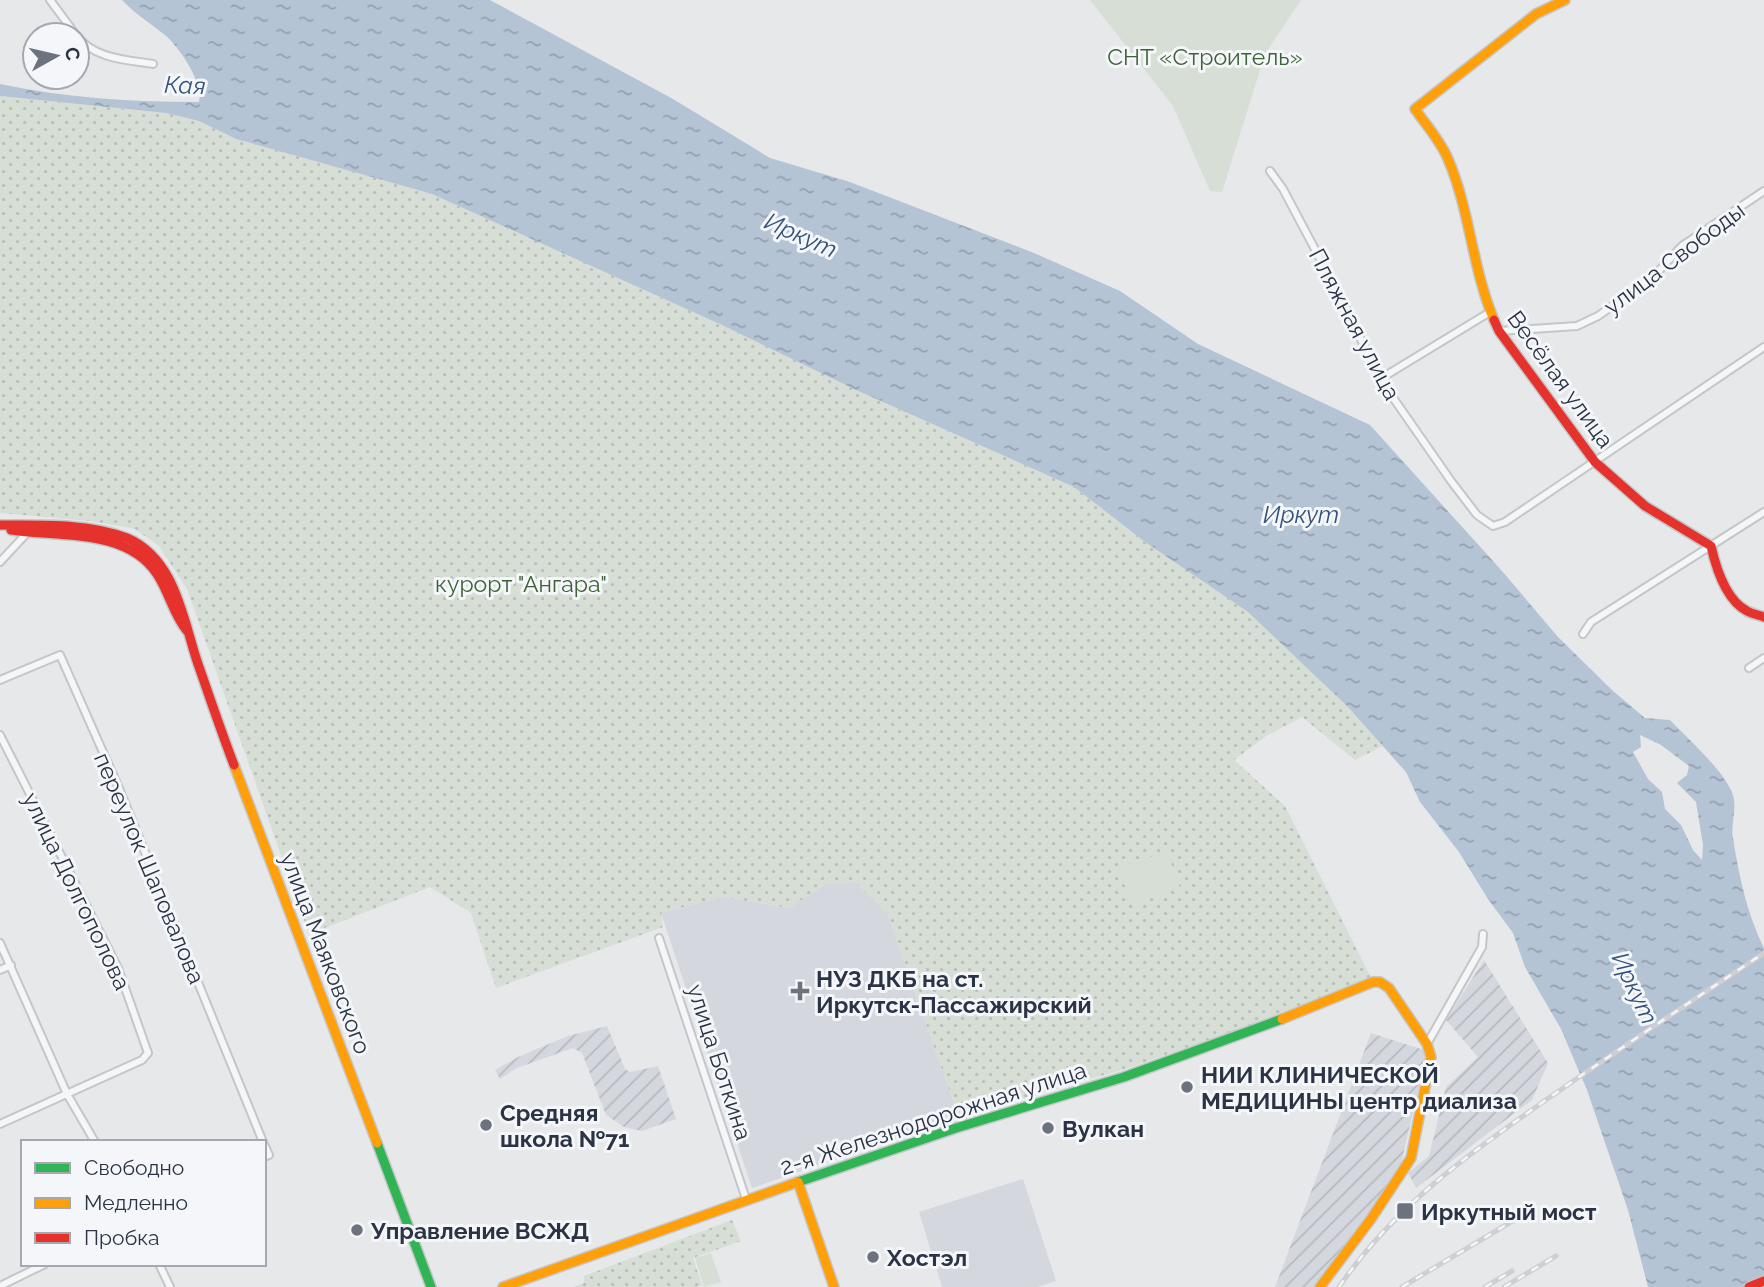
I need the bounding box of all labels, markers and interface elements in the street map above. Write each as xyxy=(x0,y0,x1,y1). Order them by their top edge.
north arrow xyxy=(21,21,91,91)
park label: СНТ «Строитель» xyxy=(1107,43,1303,70)
text: С xyxy=(61,46,85,62)
water label: Кая xyxy=(164,70,206,100)
street label: улица Свободы xyxy=(1598,196,1750,320)
water label: Иркут xyxy=(760,206,842,264)
street label: Пляжная улица xyxy=(1304,244,1406,404)
street label: Весёлая улица xyxy=(1502,305,1620,453)
water label: Иркут xyxy=(1263,500,1339,529)
park label: курорт "Ангара" xyxy=(435,570,607,597)
street label: переулок Шаповалова xyxy=(89,748,211,988)
street label: улица Долгополова xyxy=(17,788,137,994)
street label: улица Маяковского xyxy=(275,849,377,1057)
water label: Иркут xyxy=(1606,947,1664,1029)
place label: НУЗ ДКБ на ст. Иркутск-Пассажирский xyxy=(816,965,1092,1018)
street label: улица Боткина xyxy=(682,981,758,1143)
marker: НУЗ ДКБ на ст. Иркутск-Пассажирский xyxy=(790,981,810,1001)
street label: 2-я Железнодорожная улица xyxy=(776,1056,1090,1180)
place label: НИИ КЛИНИЧЕСКОЙ МЕДИЦИНЫ центр диализа xyxy=(1201,1061,1517,1114)
marker: НИИ КЛИНИЧЕСКОЙ МЕДИЦИНЫ центр диализа xyxy=(1179,1079,1195,1095)
place label: Средняя школа №71 xyxy=(500,1099,629,1152)
place label: Вулкан xyxy=(1062,1115,1144,1142)
marker: Средняя школа №71 xyxy=(478,1117,494,1133)
marker: Вулкан xyxy=(1040,1120,1056,1136)
legend xyxy=(21,1140,266,1266)
text: Свободно xyxy=(84,1155,184,1180)
text: Медленно xyxy=(84,1190,188,1215)
place label: Иркутный мост xyxy=(1421,1198,1597,1225)
marker: Иркутный мост xyxy=(1395,1201,1415,1221)
place label: Управление ВСЖД xyxy=(370,1217,589,1244)
marker: Управление ВСЖД xyxy=(349,1222,365,1238)
text: Пробка xyxy=(84,1225,160,1250)
place label: Хостэл xyxy=(886,1244,967,1271)
marker: Хостэл xyxy=(865,1249,881,1265)

